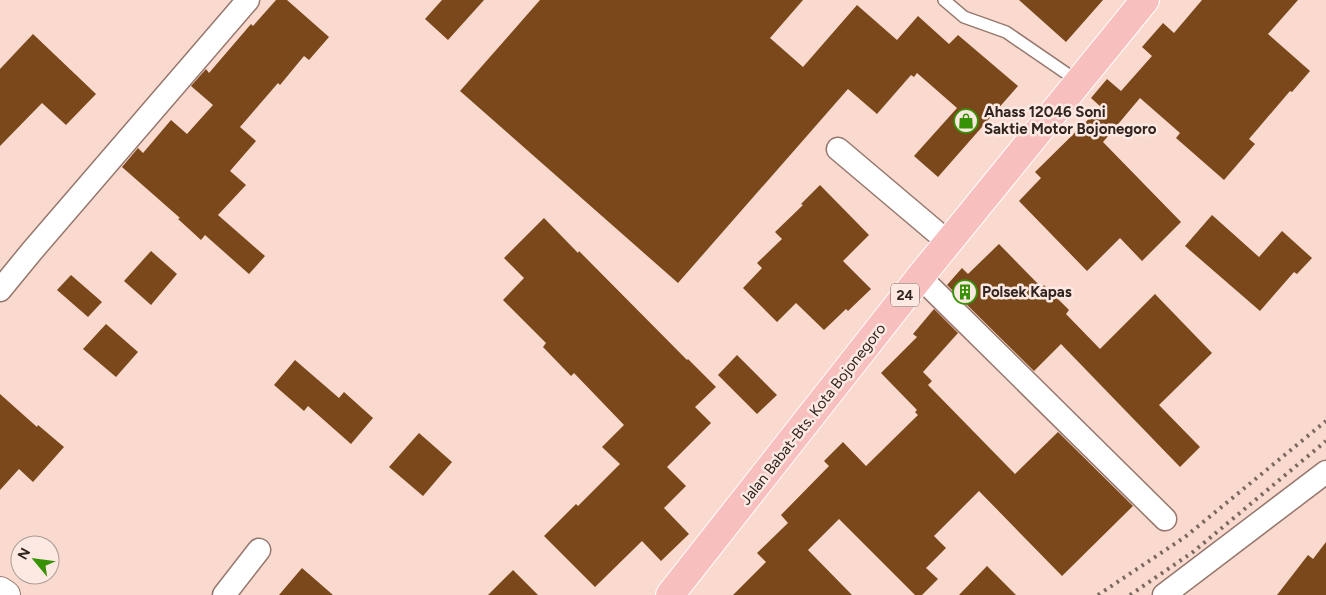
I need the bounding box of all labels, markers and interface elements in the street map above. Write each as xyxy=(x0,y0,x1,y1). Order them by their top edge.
place label: Ahass 12046 Soni Saktie Motor Bojonegoro xyxy=(984,103,1157,138)
shop icon: Ahass 12046 Soni Saktie Motor Bojonegoro xyxy=(953,108,979,134)
building icon: Polsek Kapas xyxy=(952,279,978,305)
place label: Polsek Kapas xyxy=(982,283,1072,301)
road number: 24 xyxy=(891,284,919,306)
street label: Jalan Babat-Bts. Kota Bojonegoro xyxy=(737,319,890,508)
north arrow xyxy=(10,535,60,585)
text: N xyxy=(14,545,34,563)

